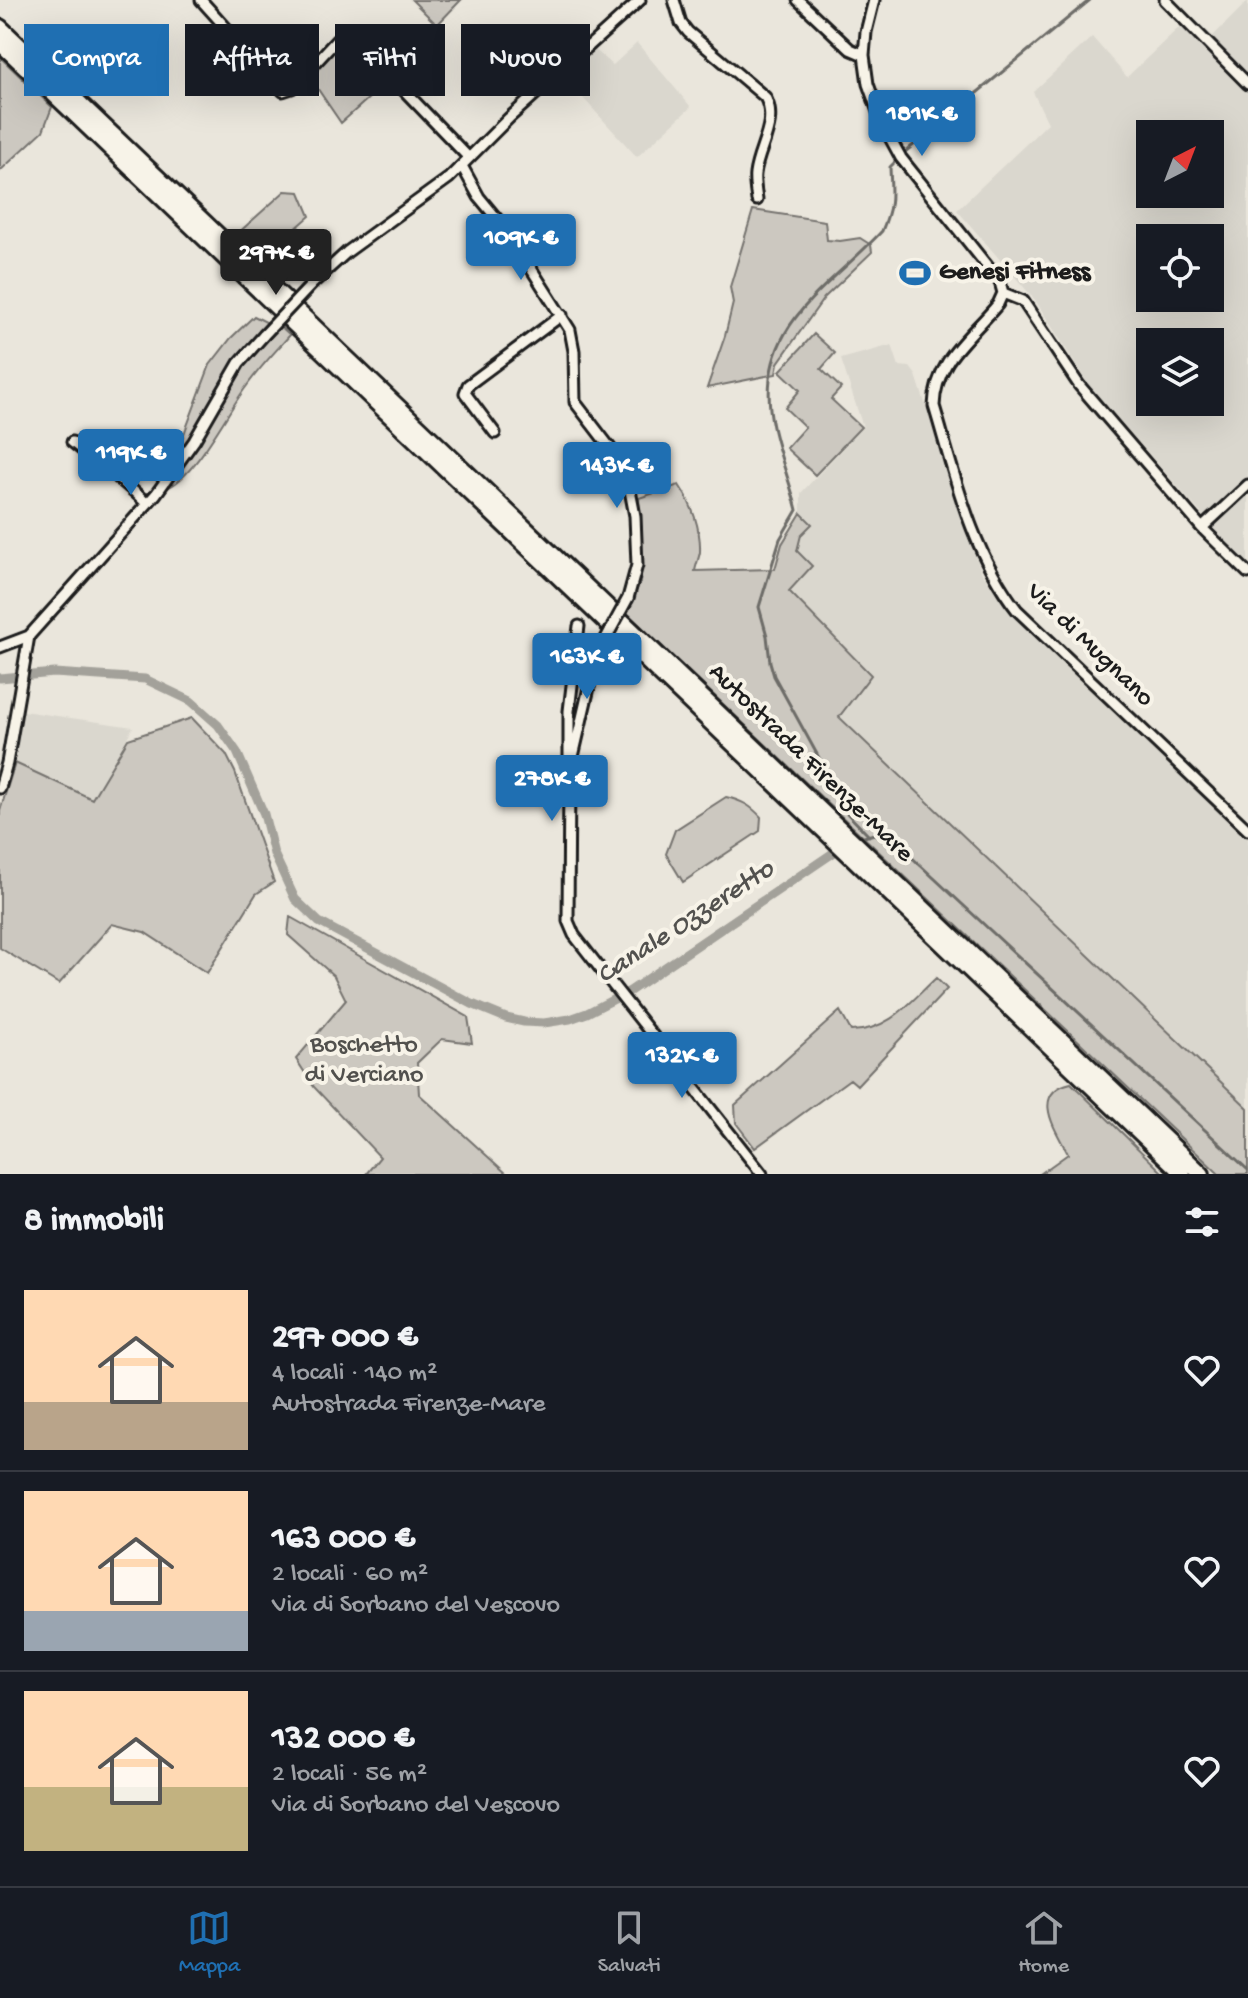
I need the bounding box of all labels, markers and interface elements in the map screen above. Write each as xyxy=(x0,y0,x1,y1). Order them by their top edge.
chip: Compra xyxy=(24,24,169,96)
chip: Affitta xyxy=(185,24,319,96)
chip: Filtri xyxy=(335,24,445,96)
chip: Nuovo xyxy=(461,24,590,96)
pin: 181K € xyxy=(857,90,987,158)
text: 181K € xyxy=(886,100,958,131)
north arrow xyxy=(1136,120,1224,208)
map controls xyxy=(1136,120,1224,416)
pin: 109K € xyxy=(456,214,586,282)
text: 109K € xyxy=(484,224,558,255)
button: locate xyxy=(1136,224,1224,312)
pin: 297K € xyxy=(211,229,341,297)
text: 297K € xyxy=(238,239,314,270)
sports icon: Genesi Fitness xyxy=(898,256,932,290)
place label: Genesi Fitness xyxy=(939,258,1092,289)
button: layers xyxy=(1136,328,1224,416)
pin: 119K € xyxy=(66,429,196,497)
text: 119K € xyxy=(96,439,166,470)
pin: 143K € xyxy=(552,442,682,510)
text: 143K € xyxy=(581,452,653,483)
street label: Via di Mugnano xyxy=(1018,577,1159,715)
pin: 163K € xyxy=(522,633,652,701)
text: 163K € xyxy=(550,643,624,674)
street label: Autostrada Firenze-Mare xyxy=(701,658,920,870)
pin: 278K € xyxy=(487,755,617,823)
text: 278K € xyxy=(514,765,590,796)
water label: Canale Ozzeretto xyxy=(591,853,782,993)
park label: Boschetto di Verciano xyxy=(305,1031,423,1092)
pin: 132K € xyxy=(617,1032,747,1100)
text: 132K € xyxy=(646,1042,718,1073)
icon: filters xyxy=(1180,1200,1224,1244)
text: 8 immobili xyxy=(24,1202,164,1242)
text: 297 000 € xyxy=(272,1319,418,1359)
icon: home xyxy=(88,1322,184,1418)
icon: heart xyxy=(1180,1348,1224,1392)
text: 4 locali · 140 m² xyxy=(272,1359,437,1390)
text: Autostrada Firenze-Mare xyxy=(272,1390,545,1421)
text: 163 000 € xyxy=(272,1520,415,1560)
icon: home xyxy=(88,1523,184,1619)
icon: heart xyxy=(1180,1549,1224,1593)
text: 2 locali · 60 m² xyxy=(272,1560,428,1591)
text: Via di Sorbano del Vescovo xyxy=(272,1591,560,1622)
text: 132 000 € xyxy=(272,1720,414,1760)
icon: home xyxy=(88,1723,184,1819)
icon: heart xyxy=(1180,1749,1224,1793)
text: 2 locali · 56 m² xyxy=(272,1760,427,1791)
text: Via di Sorbano del Vescovo xyxy=(272,1791,560,1822)
tab: Mappa xyxy=(179,1906,240,1980)
tab: Salvati xyxy=(598,1906,661,1980)
tab: Home xyxy=(1018,1906,1069,1980)

